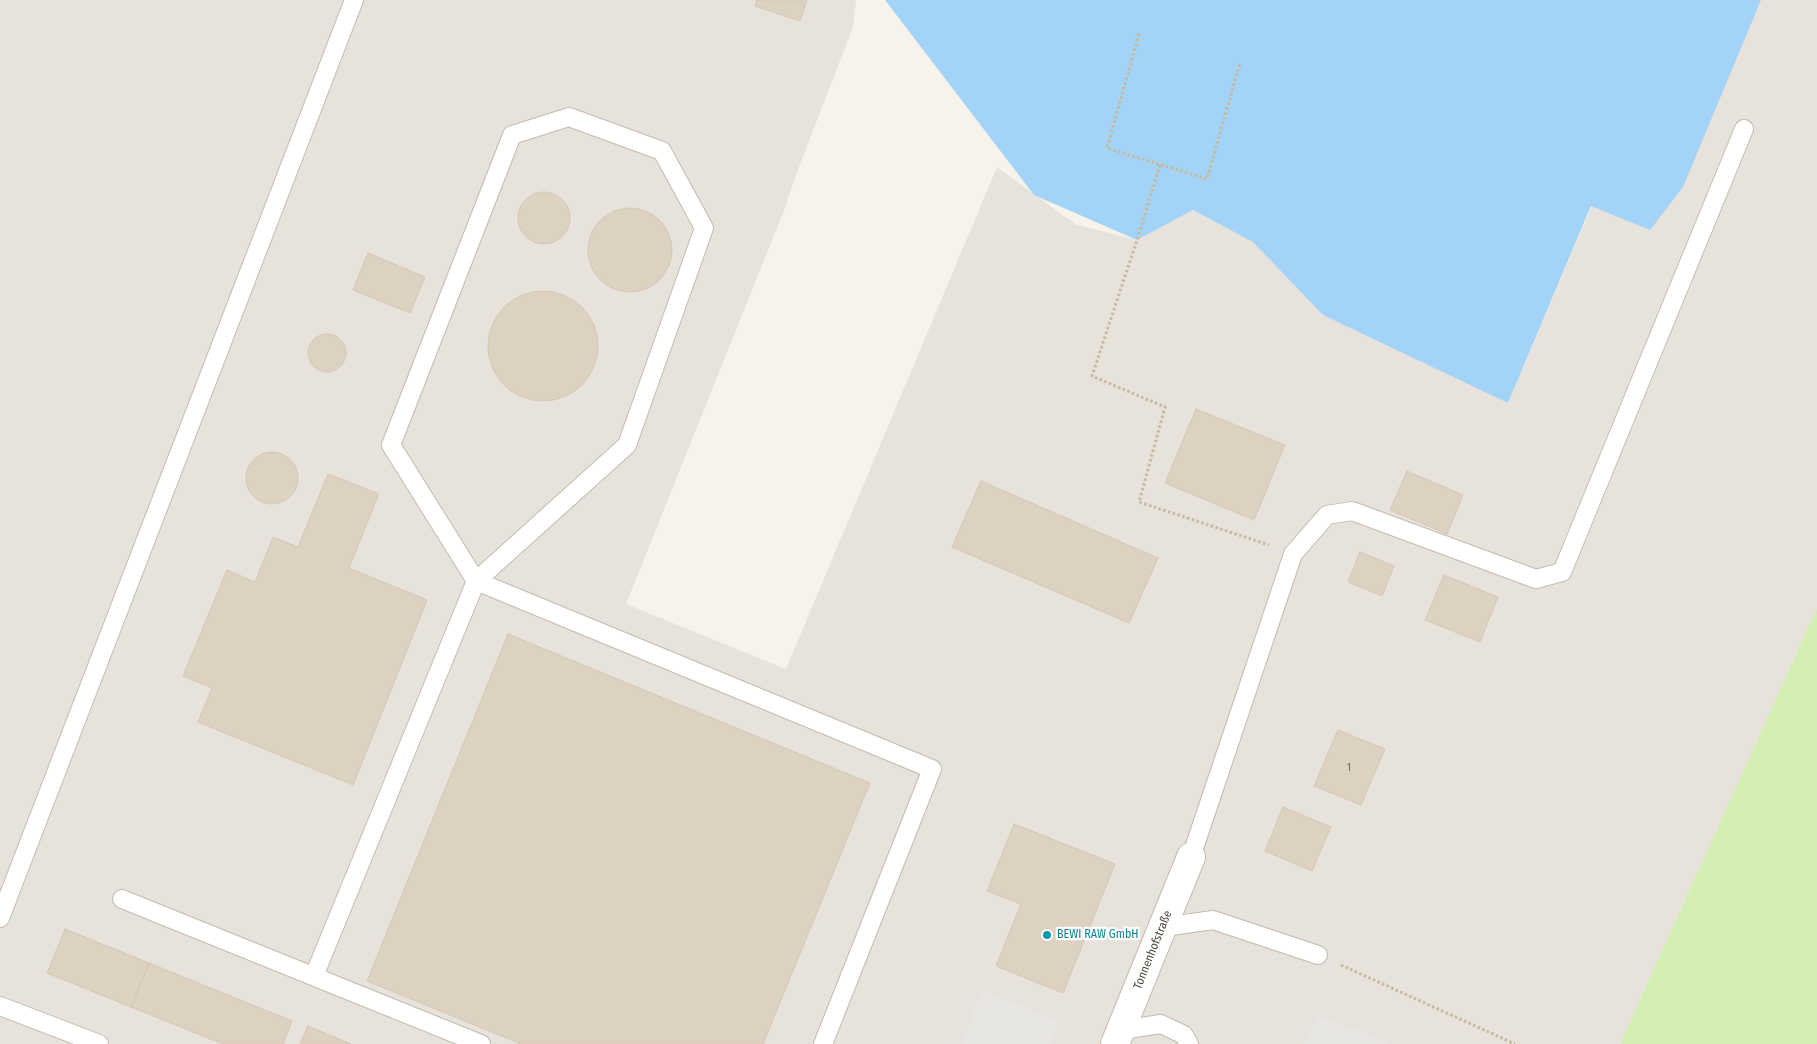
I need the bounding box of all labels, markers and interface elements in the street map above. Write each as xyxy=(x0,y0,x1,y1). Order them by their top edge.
house number: 1 xyxy=(1347,762,1351,774)
street label: Tonnenhofstraße xyxy=(1131,909,1175,991)
place label: BEWI RAW GmbH xyxy=(1057,928,1139,942)
marker: BEWI RAW GmbH xyxy=(1041,929,1053,941)

